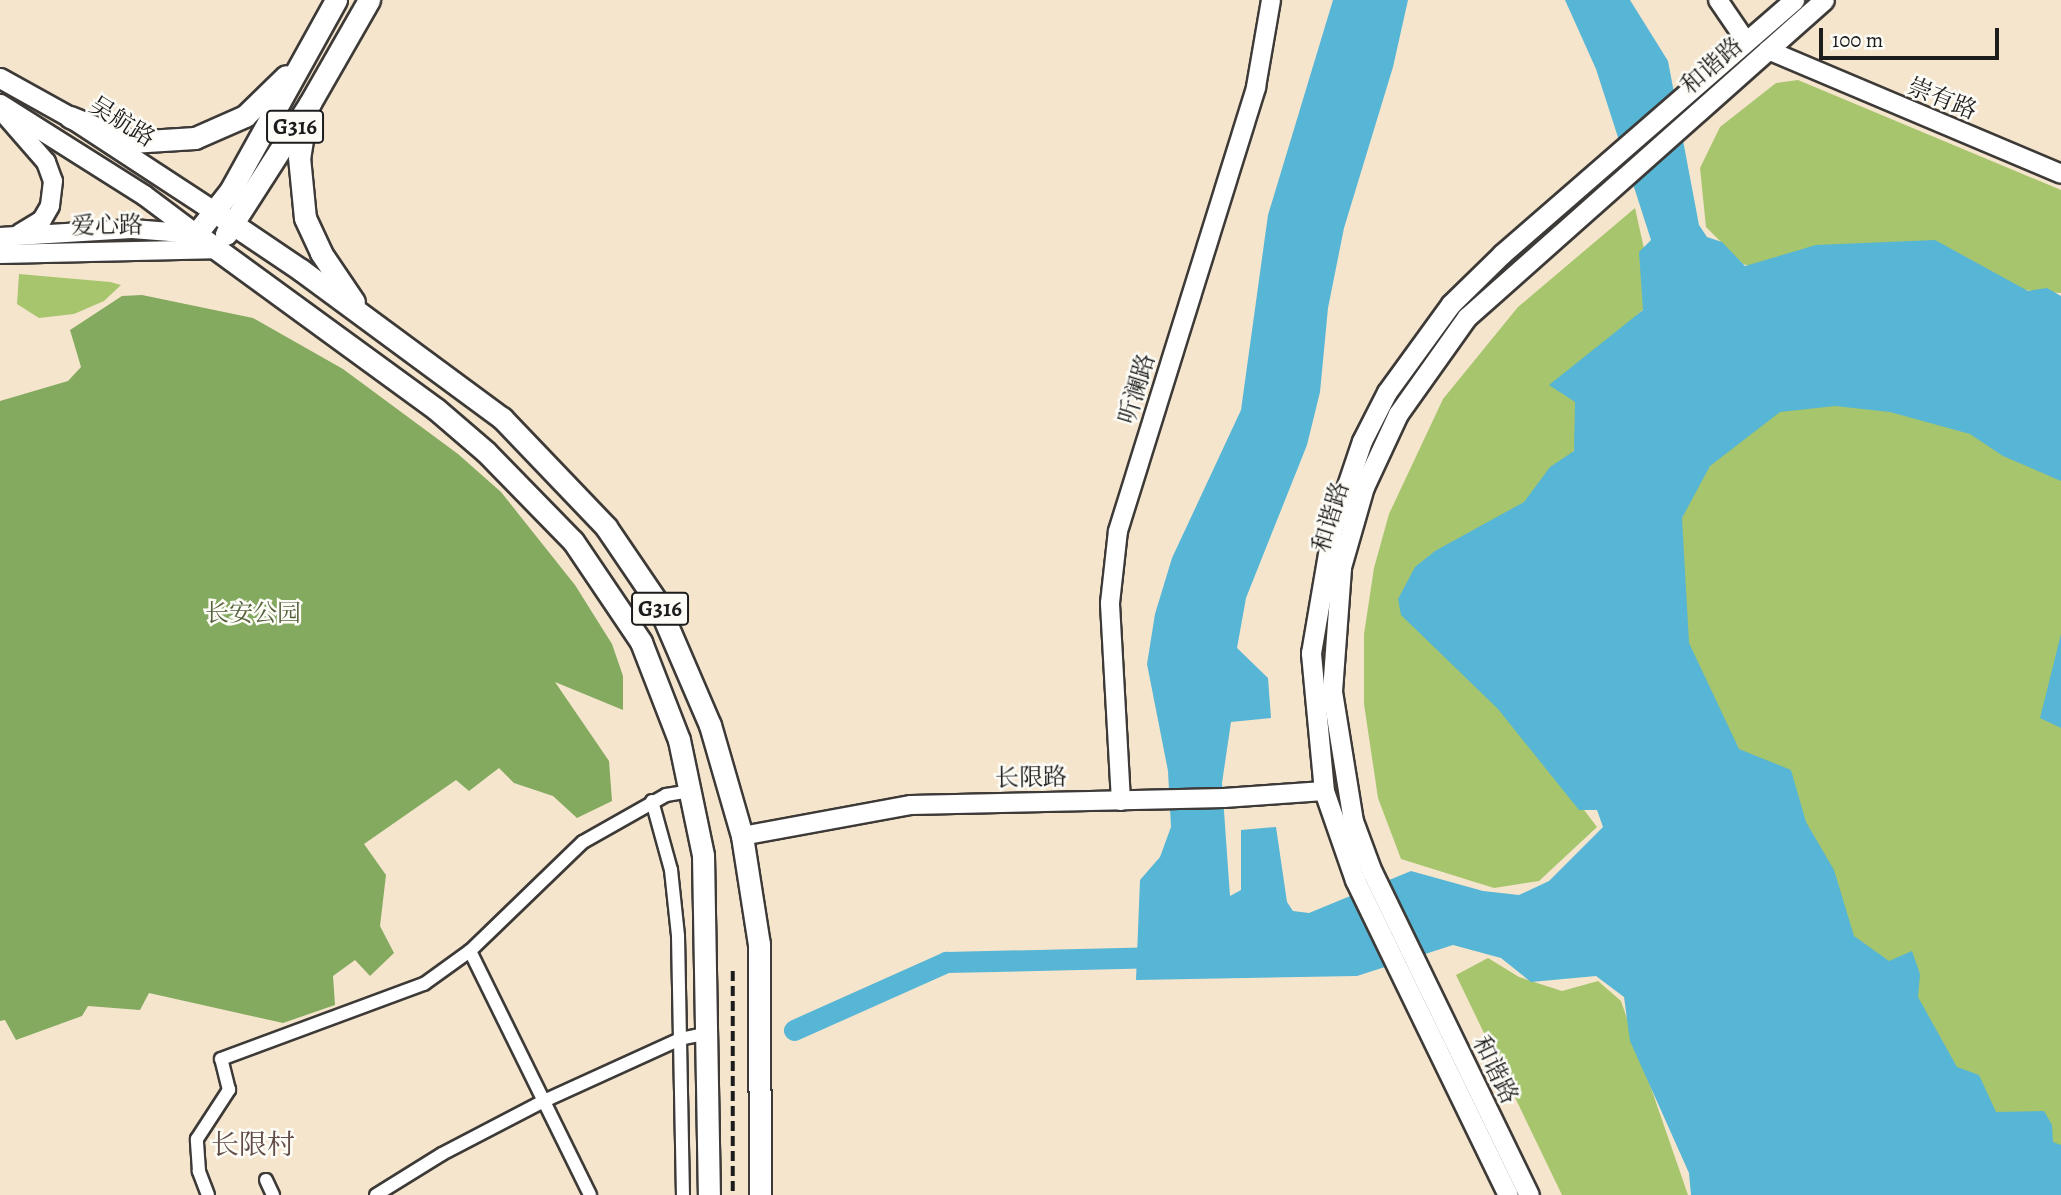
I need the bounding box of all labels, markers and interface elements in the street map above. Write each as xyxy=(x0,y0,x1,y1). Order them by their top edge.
scale bar xyxy=(1823,14,2003,58)
text: 100 m xyxy=(1832,26,1883,54)
street label: 和谐路 xyxy=(1675,32,1749,100)
street label: 崇有路 xyxy=(1903,72,1981,126)
street label: 吴航路 xyxy=(84,91,160,153)
road number: G316 xyxy=(265,108,325,146)
street label: 爱心路 xyxy=(71,211,143,241)
street label: 听澜路 xyxy=(1113,350,1161,428)
street label: 和谐路 xyxy=(1307,478,1355,556)
road number: G316 xyxy=(630,590,690,628)
park label: 长安公园 xyxy=(205,600,301,628)
street label: 长限路 xyxy=(995,763,1067,793)
street label: 和谐路 xyxy=(1466,1031,1524,1109)
district label: 长限村 xyxy=(211,1128,295,1162)

